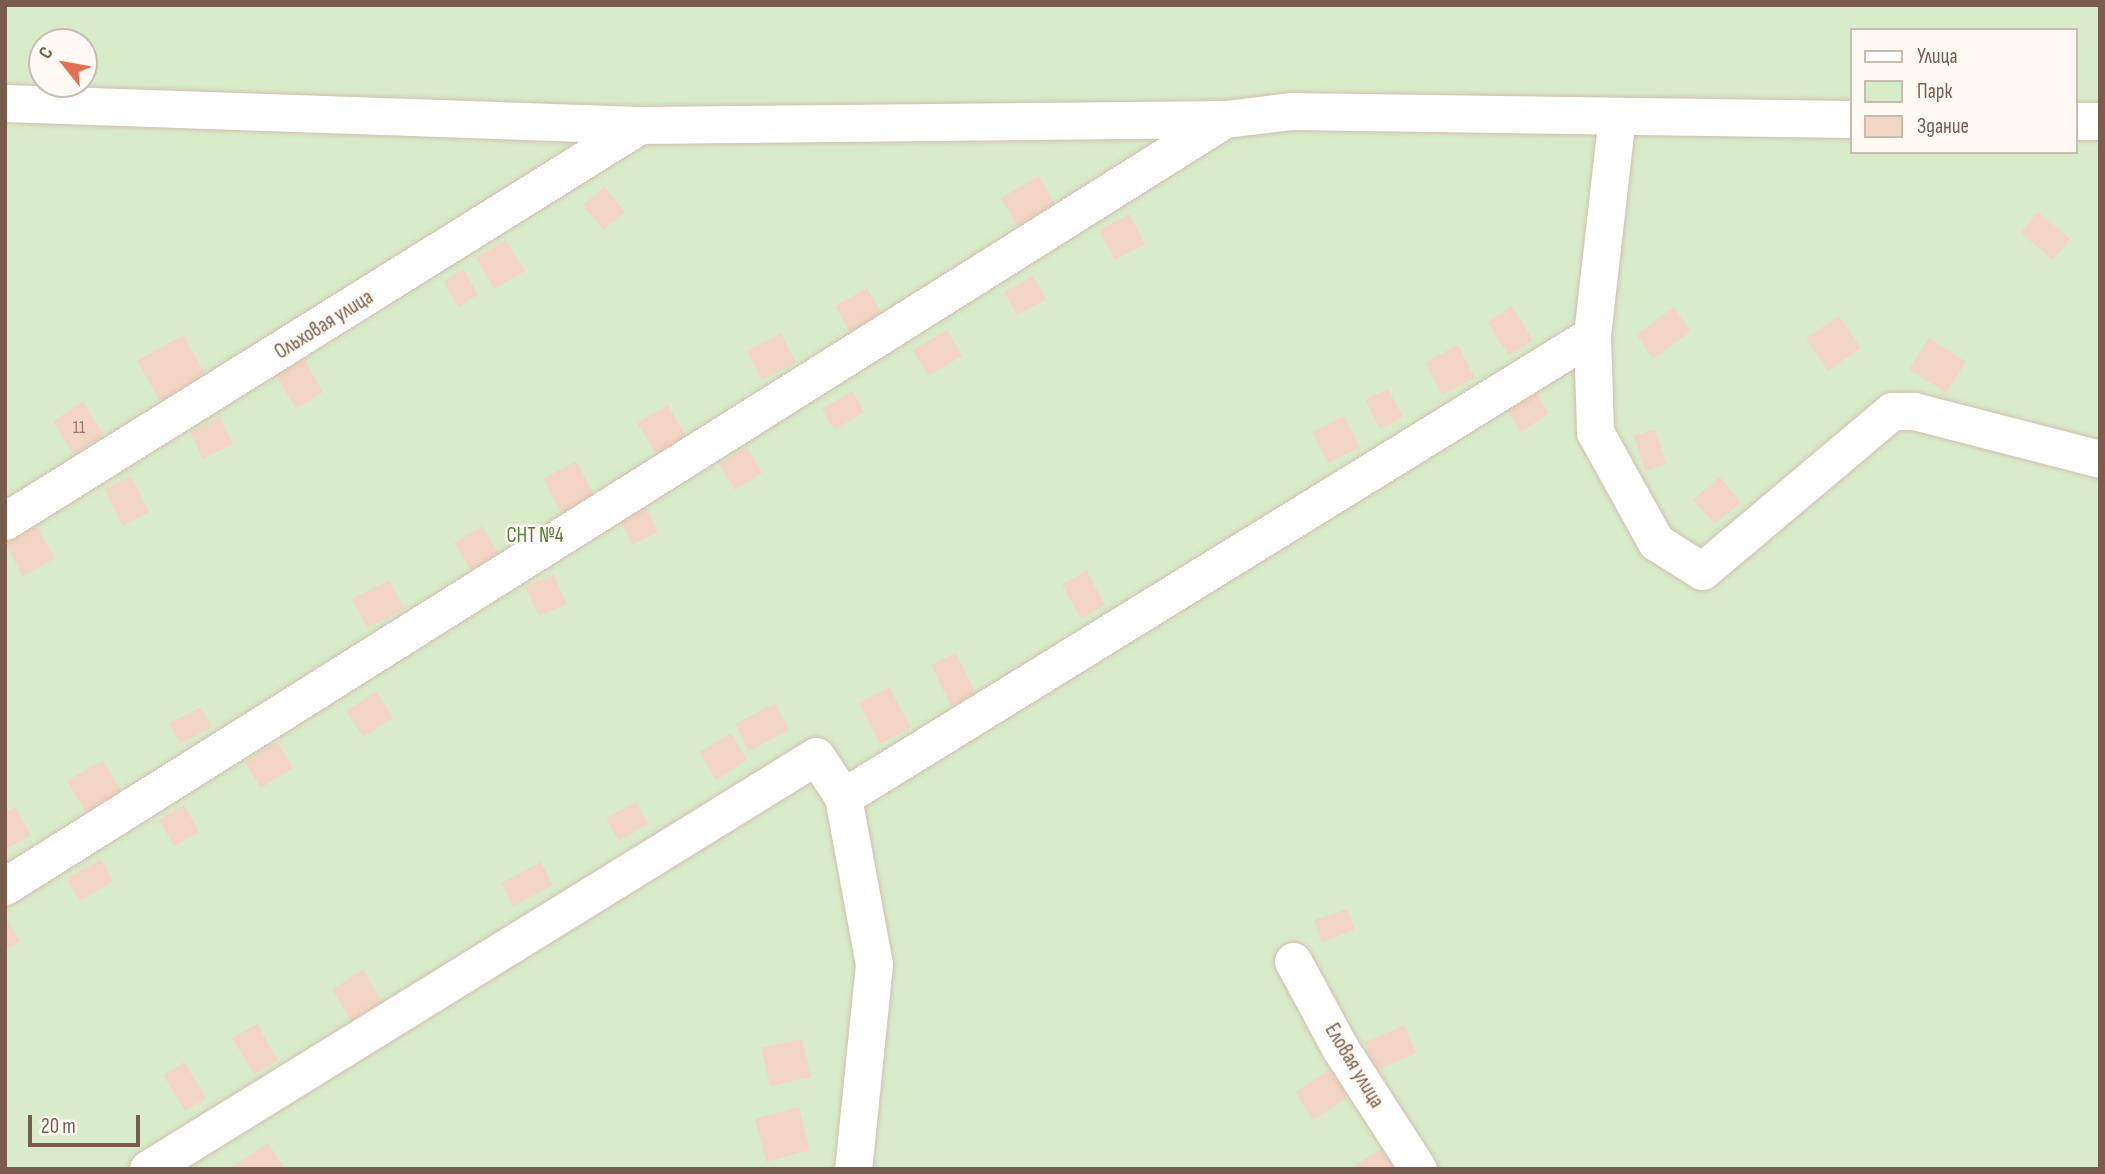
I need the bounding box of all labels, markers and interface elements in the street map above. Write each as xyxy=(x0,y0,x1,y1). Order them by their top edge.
north arrow xyxy=(28,28,98,98)
legend xyxy=(1850,28,2077,154)
text: С xyxy=(34,43,59,63)
text: Улица xyxy=(1917,44,1958,69)
text: Парк xyxy=(1917,79,1952,104)
text: Здание xyxy=(1917,114,1969,139)
street label: Ольховая улица xyxy=(270,285,378,365)
house number: 11 xyxy=(73,417,85,439)
park label: СНТ №4 xyxy=(506,523,564,549)
street label: Еловая улица xyxy=(1319,1019,1389,1113)
scale bar xyxy=(32,1100,144,1144)
text: 20 m xyxy=(41,1114,76,1139)

